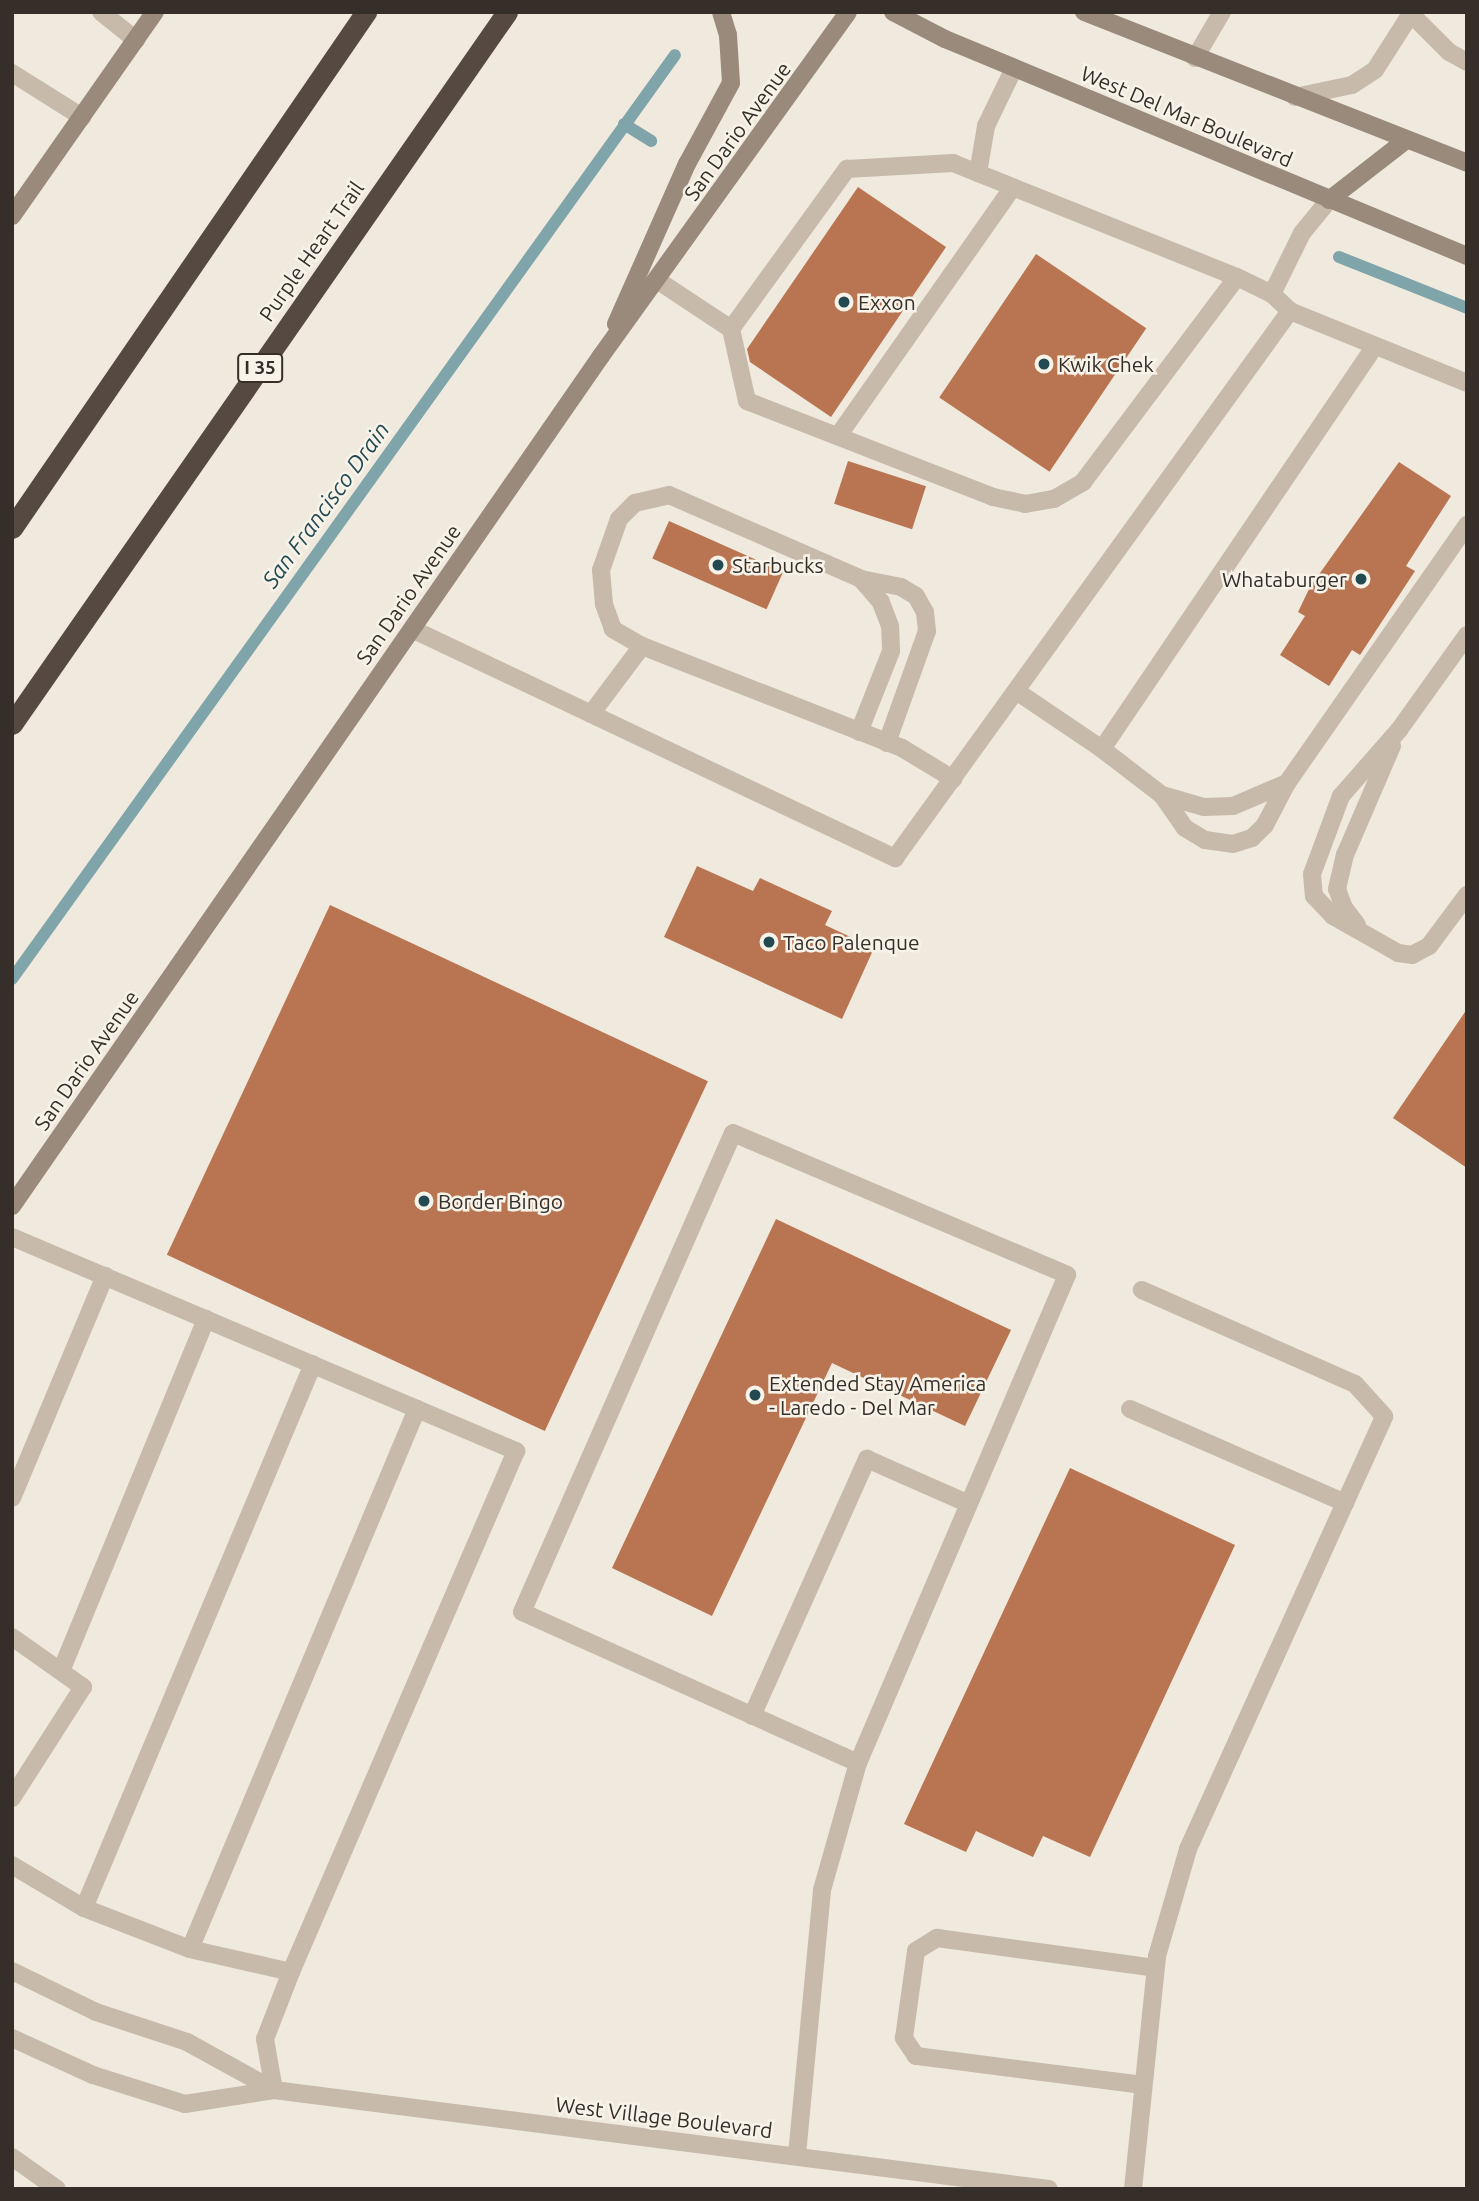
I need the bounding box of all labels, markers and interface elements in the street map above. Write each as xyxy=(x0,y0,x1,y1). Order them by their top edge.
street label: San Dario Avenue xyxy=(678,57,796,205)
street label: West Del Mar Boulevard xyxy=(1077,60,1297,172)
street label: Purple Heart Trail xyxy=(253,176,369,326)
place label: Exxon xyxy=(858,289,916,315)
marker: Exxon xyxy=(836,294,852,310)
place label: Kwik Chek xyxy=(1058,351,1154,377)
road number: I 35 xyxy=(236,352,284,384)
marker: Kwik Chek xyxy=(1036,356,1052,372)
water label: San Francisco Drain xyxy=(257,417,395,593)
street label: San Dario Avenue xyxy=(350,519,466,669)
place label: Starbucks xyxy=(732,552,824,578)
marker: Starbucks xyxy=(710,557,726,573)
place label: Whataburger xyxy=(1222,566,1347,592)
marker: Whataburger xyxy=(1353,571,1369,587)
place label: Taco Palenque xyxy=(783,929,920,955)
marker: Taco Palenque xyxy=(761,934,777,950)
street label: San Dario Avenue xyxy=(28,985,144,1135)
place label: Border Bingo xyxy=(438,1188,563,1214)
marker: Border Bingo xyxy=(416,1193,432,1209)
place label: Extended Stay America - Laredo - Del Mar xyxy=(769,1370,986,1420)
marker: Extended Stay America - Laredo - Del Mar xyxy=(747,1387,763,1403)
street label: West Village Boulevard xyxy=(554,2091,774,2143)

